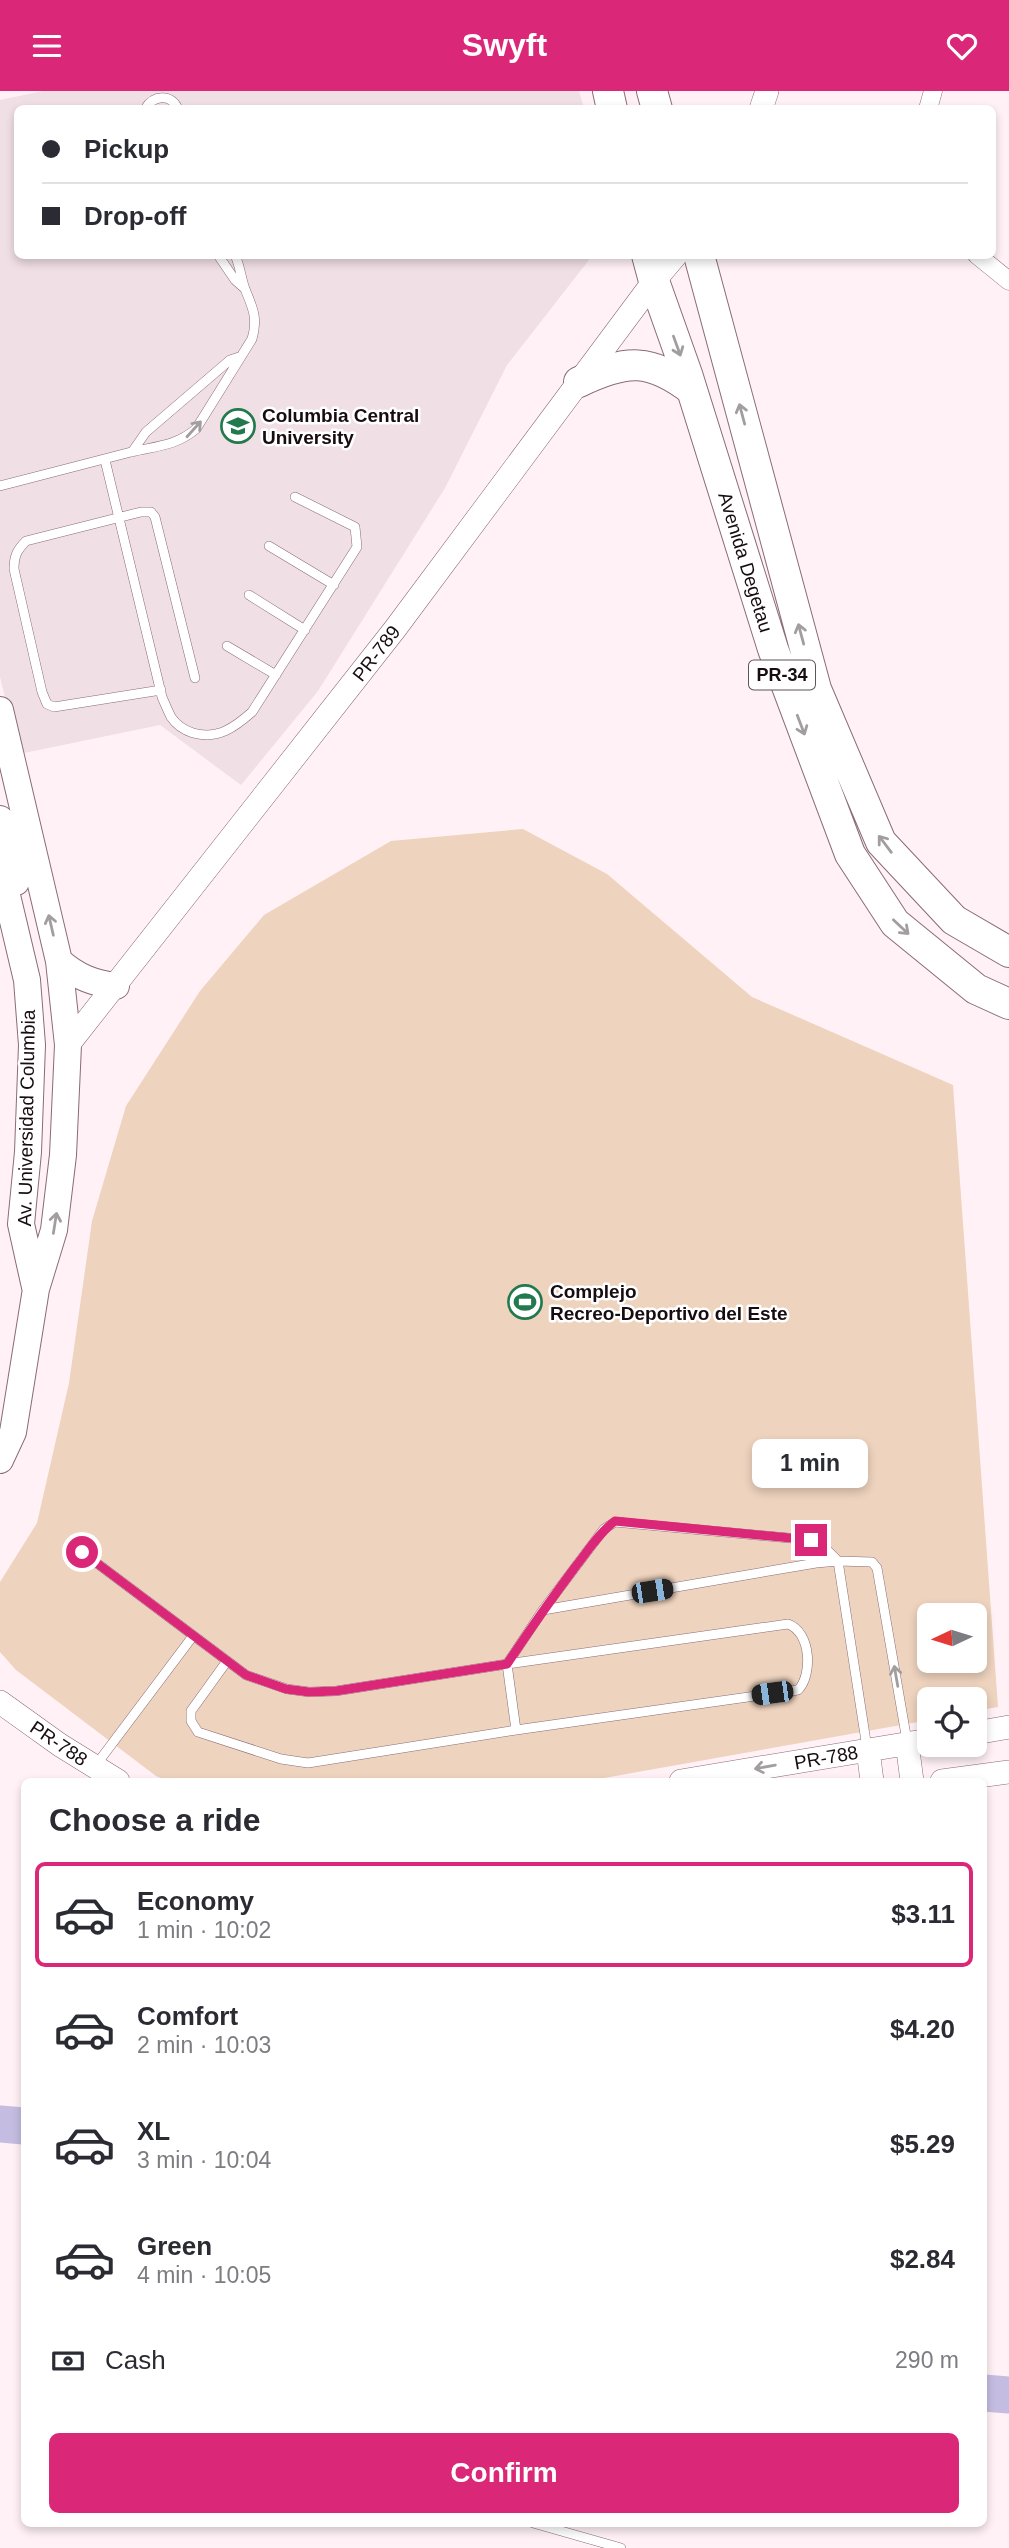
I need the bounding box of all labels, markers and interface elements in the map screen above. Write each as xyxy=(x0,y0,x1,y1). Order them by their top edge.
icon: menu xyxy=(28,27,66,65)
text: Swyft xyxy=(462,27,547,63)
icon: heart xyxy=(943,27,981,65)
text: Pickup xyxy=(84,134,169,164)
text: Drop-off xyxy=(84,201,187,231)
one-way arrow xyxy=(672,334,684,356)
one-way arrow xyxy=(735,404,748,426)
place label: Columbia Central University xyxy=(262,405,419,448)
school or university icon: Columbia Central University xyxy=(219,407,257,445)
one-way arrow xyxy=(186,420,202,438)
street label: Avenida Degetau xyxy=(714,490,777,635)
street label: PR-789 xyxy=(348,621,404,685)
one-way arrow xyxy=(794,623,807,646)
road number: PR-34 xyxy=(749,661,815,689)
one-way arrow xyxy=(796,713,808,735)
one-way arrow xyxy=(878,836,893,854)
one-way arrow xyxy=(44,914,57,937)
one-way arrow xyxy=(892,918,909,935)
street label: Av. Universidad Columbia xyxy=(14,1009,39,1227)
one-way arrow xyxy=(49,1213,62,1235)
place label: Complejo Recreo-Deportivo del Este xyxy=(550,1281,788,1324)
sports icon: Complejo Recreo-Deportivo del Este xyxy=(506,1283,544,1321)
callout: 1 min xyxy=(753,1439,869,1487)
text: 1 min xyxy=(780,1450,840,1476)
route end xyxy=(795,1524,827,1556)
route start xyxy=(66,1536,98,1568)
car xyxy=(630,1577,675,1605)
north arrow xyxy=(917,1603,987,1673)
map controls xyxy=(917,1603,987,1757)
one-way arrow xyxy=(889,1665,902,1688)
car xyxy=(750,1680,795,1706)
button: locate xyxy=(917,1687,987,1757)
street label: PR-788 xyxy=(26,1717,91,1770)
street label: PR-788 xyxy=(793,1742,860,1773)
one-way arrow xyxy=(754,1761,777,1774)
text: Choose a ride xyxy=(49,1802,261,1838)
icon: car xyxy=(53,1883,116,1946)
text: Economy xyxy=(137,1886,254,1916)
text: $3.11 xyxy=(891,1899,955,1929)
text: 1 min · 10:02 xyxy=(137,1917,271,1943)
icon: car xyxy=(53,1998,116,2061)
text: Comfort xyxy=(137,2001,238,2031)
text: $4.20 xyxy=(890,2014,955,2044)
text: 2 min · 10:03 xyxy=(137,2032,271,2058)
icon: car xyxy=(53,2113,116,2176)
text: XL xyxy=(137,2116,170,2146)
text: $5.29 xyxy=(890,2129,955,2159)
text: 3 min · 10:04 xyxy=(137,2147,271,2173)
icon: car xyxy=(53,2228,116,2291)
text: Green xyxy=(137,2231,212,2261)
text: $2.84 xyxy=(890,2244,955,2274)
text: 4 min · 10:05 xyxy=(137,2262,271,2288)
icon: cash xyxy=(49,2342,87,2380)
text: Cash xyxy=(105,2345,166,2375)
text: 290 m xyxy=(895,2347,959,2373)
button: Confirm xyxy=(49,2433,959,2513)

